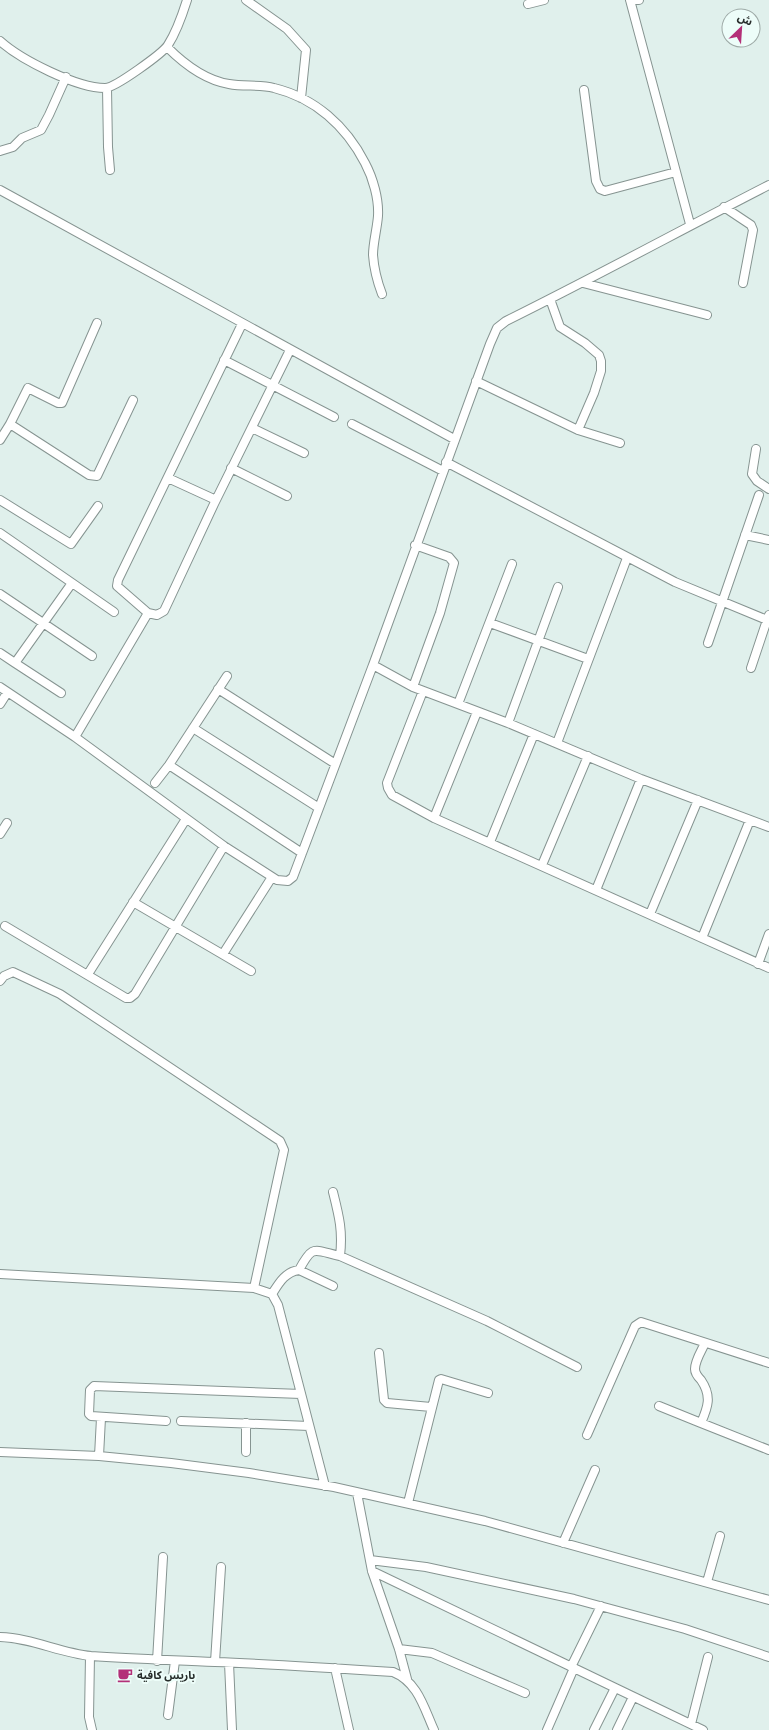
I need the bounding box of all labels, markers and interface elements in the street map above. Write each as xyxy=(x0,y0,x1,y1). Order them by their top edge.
north arrow xyxy=(721,8,761,48)
text: ش xyxy=(735,10,755,28)
cafe icon: باريس كافية xyxy=(116,1666,134,1684)
place label: باريس كافية xyxy=(137,1669,195,1682)

